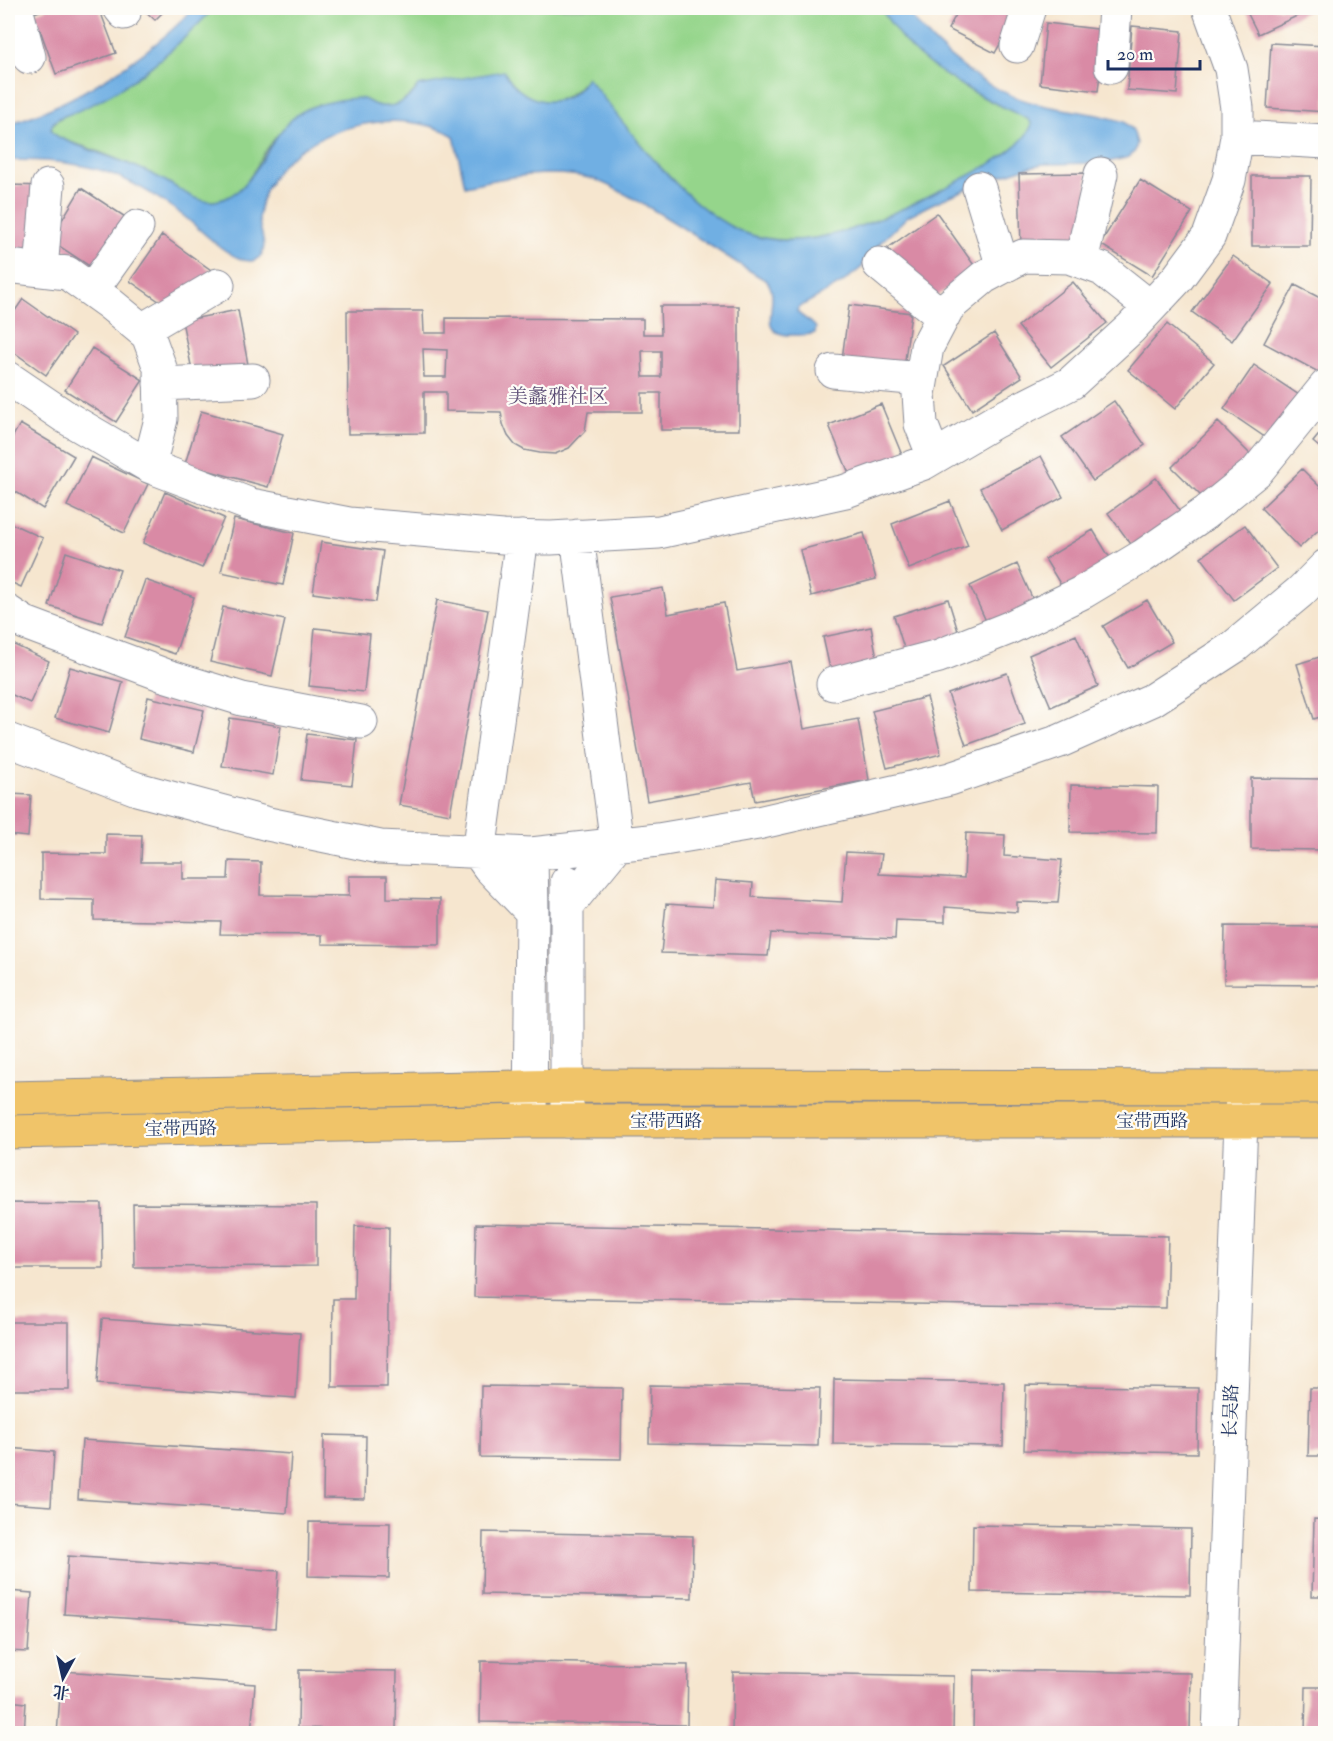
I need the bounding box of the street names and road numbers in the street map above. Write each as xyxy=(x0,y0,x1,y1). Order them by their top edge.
street label: 宝带西路 xyxy=(630,1110,702,1133)
street label: 宝带西路 xyxy=(1116,1110,1188,1133)
street label: 宝带西路 xyxy=(145,1117,217,1141)
street label: 长吴路 xyxy=(1219,1384,1243,1438)

